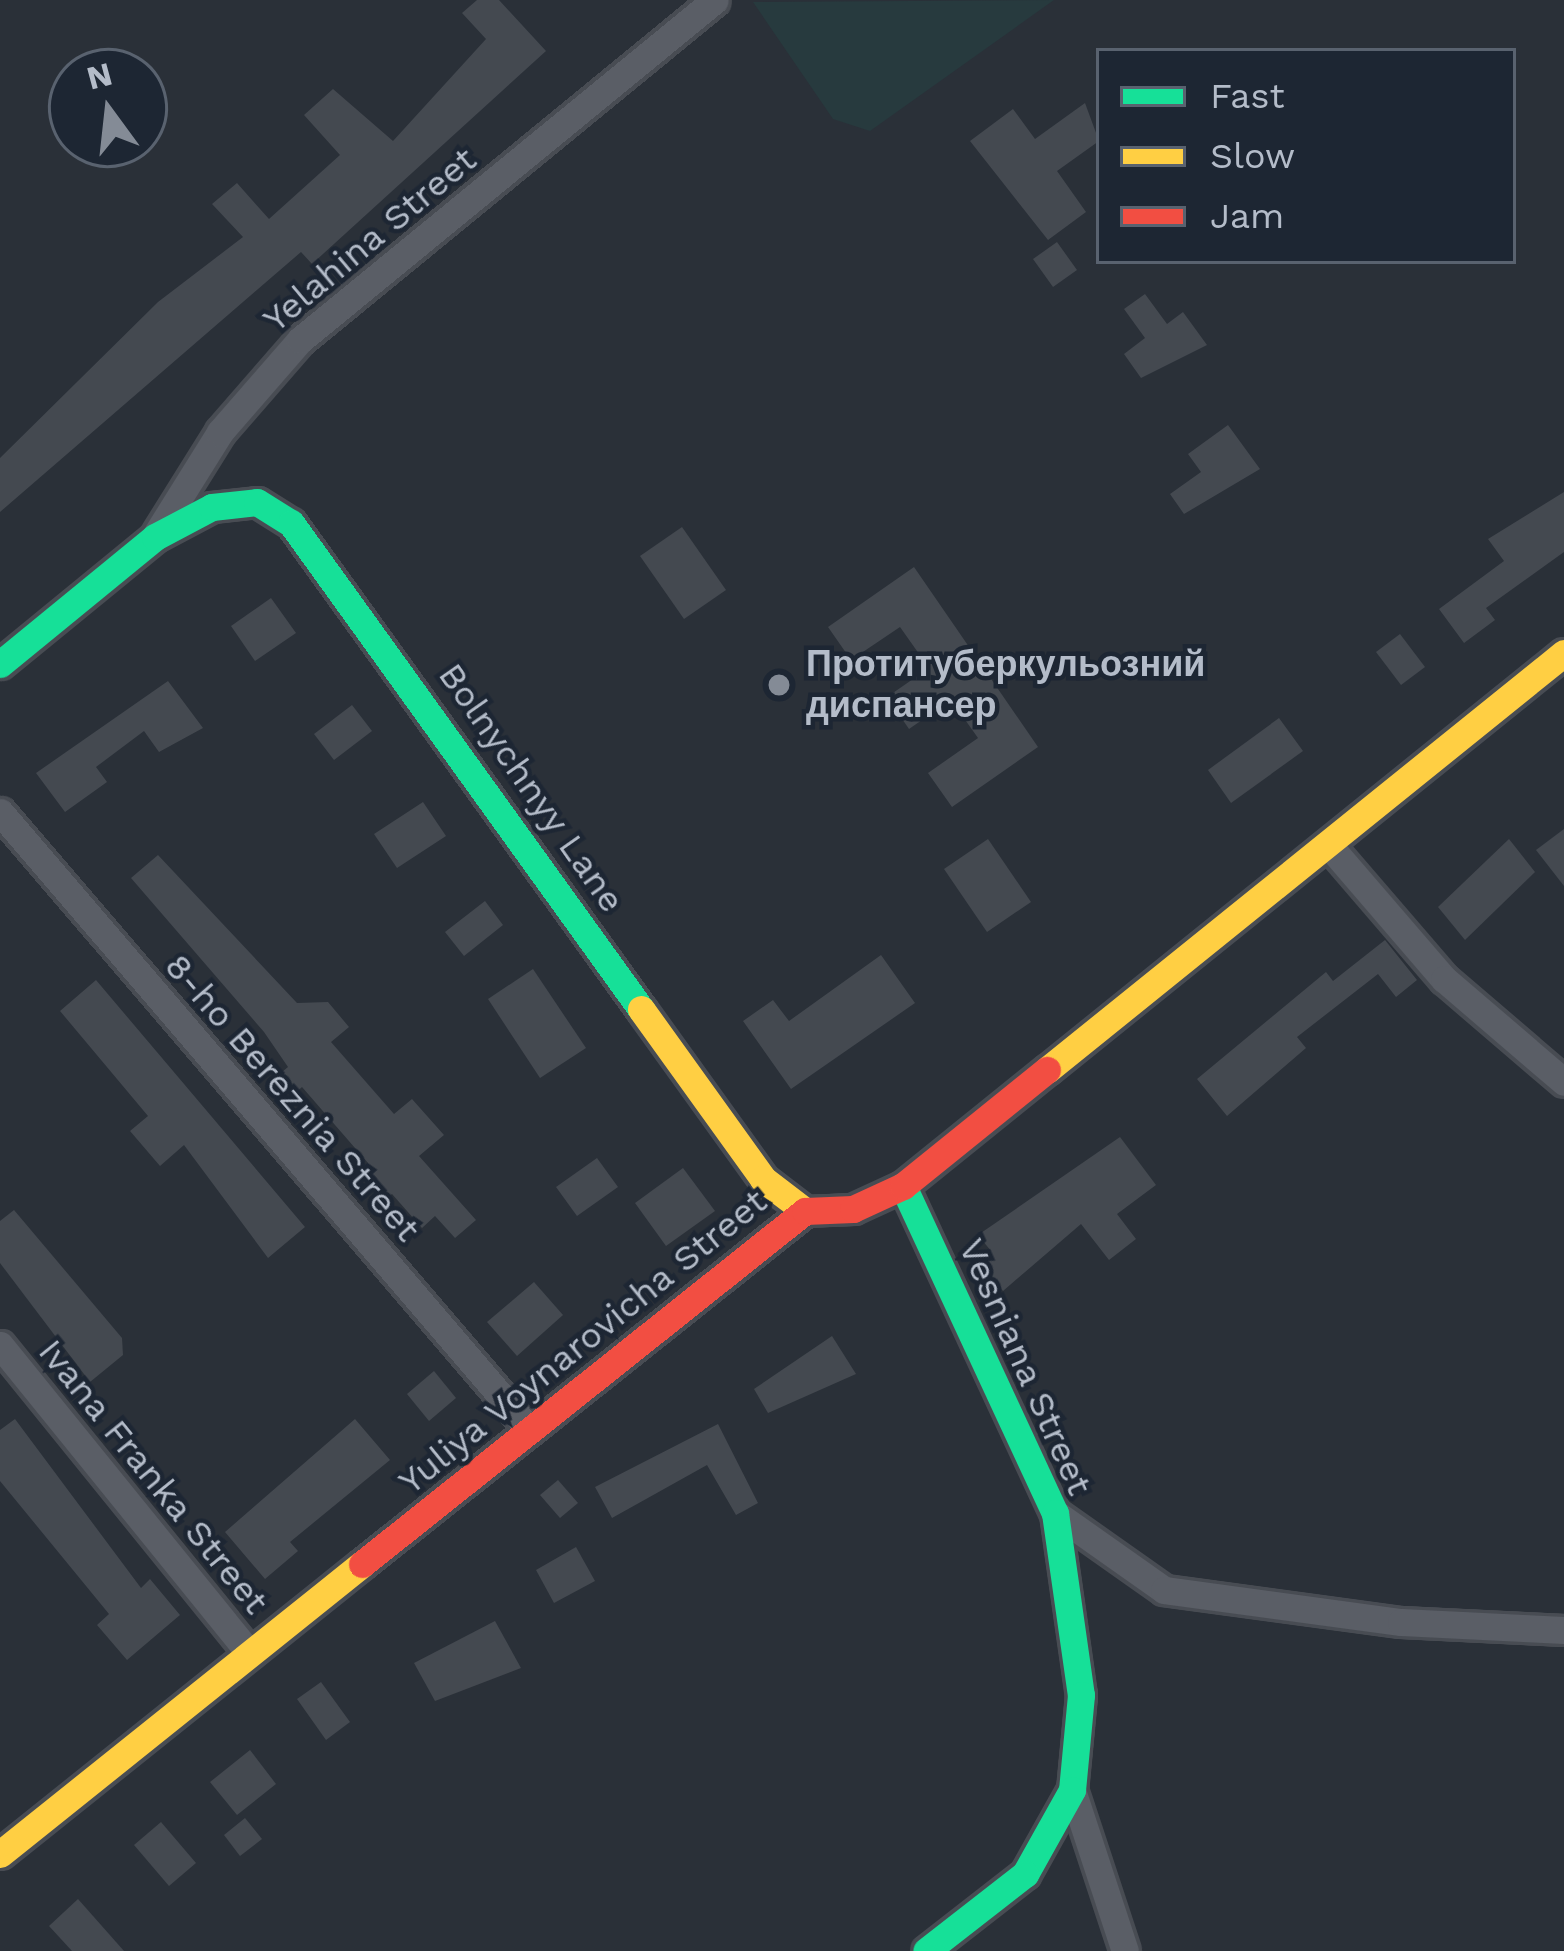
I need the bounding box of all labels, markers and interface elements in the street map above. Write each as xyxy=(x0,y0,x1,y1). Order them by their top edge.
north arrow xyxy=(48,48,168,168)
legend xyxy=(1096,48,1516,264)
text: N xyxy=(82,54,116,98)
text: Fast xyxy=(1210,75,1285,117)
text: Slow xyxy=(1210,135,1295,177)
street label: Yelahina Street xyxy=(254,138,486,342)
text: Jam xyxy=(1210,195,1284,237)
place label: Протитуберкульозний диспансер xyxy=(806,642,1205,727)
street label: Bolnychnyy Lane xyxy=(429,655,633,921)
marker: Протитуберкульозний диспансер xyxy=(763,669,795,701)
street label: 8-ho Bereznia Street xyxy=(155,945,429,1251)
street label: Yuliya Voynarovicha Street xyxy=(389,1179,777,1505)
street label: Vesniana Street xyxy=(949,1232,1101,1502)
street label: Ivana Franka Street xyxy=(28,1330,278,1624)

